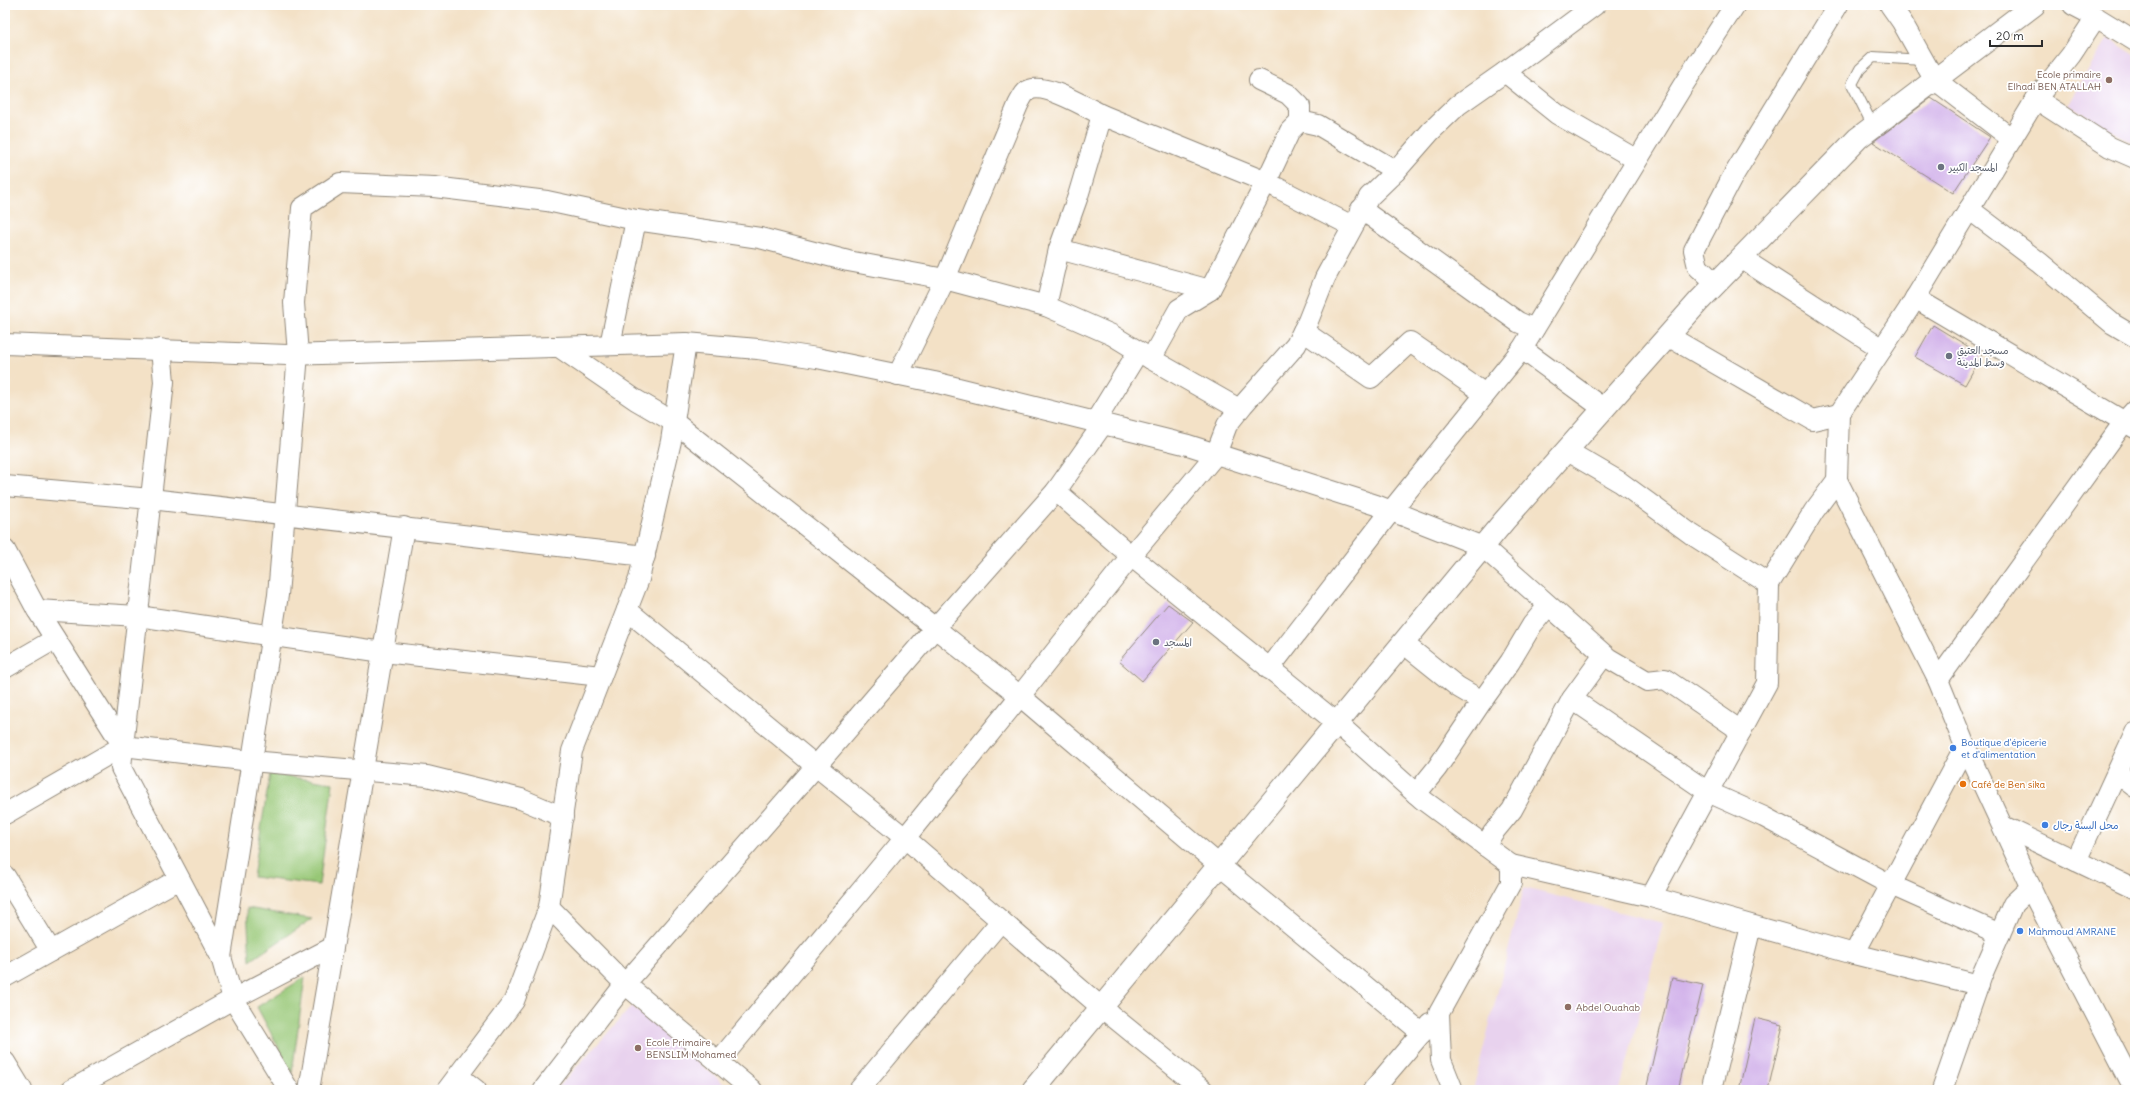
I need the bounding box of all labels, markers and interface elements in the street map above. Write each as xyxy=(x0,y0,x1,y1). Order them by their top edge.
scale bar xyxy=(1990,22,2042,48)
text: 20 m xyxy=(1996,28,2024,43)
place label: Ecole primaire Elhadi BEN ATALLAH xyxy=(2008,68,2101,93)
marker: Ecole primaire Elhadi BEN ATALLAH xyxy=(2104,75,2114,85)
place label: المسجد الكبير xyxy=(1948,161,1998,174)
marker: المسجد الكبير xyxy=(1936,162,1946,172)
place label: مسجد العتيق وسط المدينة xyxy=(1957,344,2009,369)
marker: مسجد العتيق وسط المدينة xyxy=(1944,351,1954,361)
place label: المسجد xyxy=(1164,636,1192,649)
marker: المسجد xyxy=(1151,637,1161,647)
place label: Boutique d'épicerie et d'alimentation xyxy=(1961,736,2047,761)
marker: Boutique d'épicerie et d'alimentation xyxy=(1948,743,1958,753)
place label: Café de Ben sika xyxy=(1971,778,2046,791)
marker: Café de Ben sika xyxy=(1958,779,1968,789)
place label: محل البسة رجال xyxy=(2053,819,2119,832)
marker: محل البسة رجال xyxy=(2040,820,2050,830)
place label: Mahmoud AMRANE xyxy=(2028,925,2116,938)
marker: Mahmoud AMRANE xyxy=(2015,926,2025,936)
place label: Abdel Ouahab xyxy=(1576,1001,1641,1014)
marker: Abdel Ouahab xyxy=(1563,1002,1573,1012)
place label: Ecole Primaire BENSLIM Mohamed xyxy=(646,1036,736,1061)
marker: Ecole Primaire BENSLIM Mohamed xyxy=(633,1043,643,1053)

